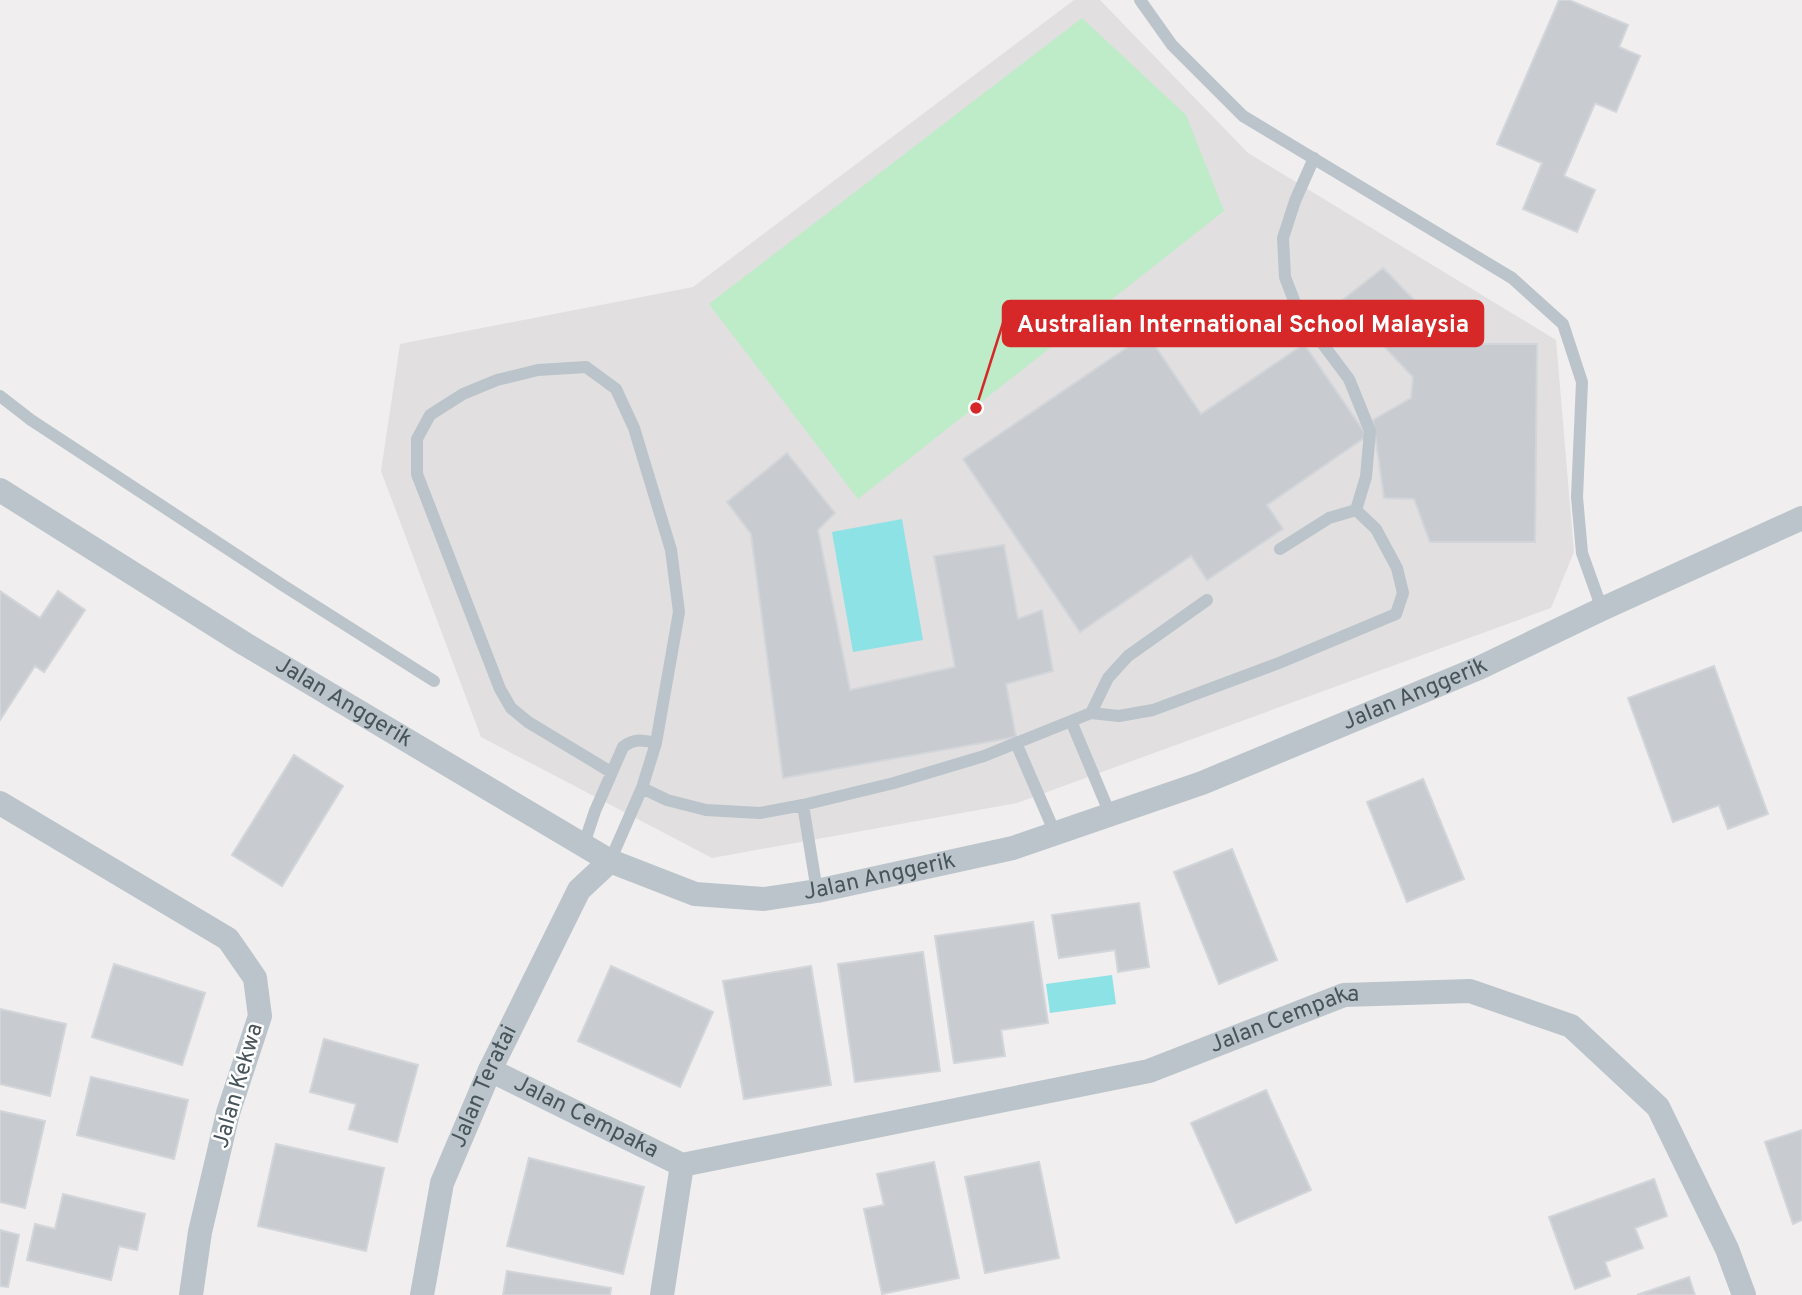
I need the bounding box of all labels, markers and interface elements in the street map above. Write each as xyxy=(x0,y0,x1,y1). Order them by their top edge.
callout: Australian International School Malaysia xyxy=(1003,301,1483,346)
text: Australian International School Malaysia xyxy=(1017,311,1469,341)
street label: Jalan Anggerik xyxy=(270,651,417,755)
street label: Jalan Anggerik xyxy=(1338,652,1492,738)
street label: Jalan Anggerik xyxy=(802,847,958,907)
street label: Jalan Cempaka xyxy=(1206,980,1360,1060)
street label: Jalan Kekwa xyxy=(207,1020,271,1152)
street label: Jalan Teratai xyxy=(444,1020,524,1152)
street label: Jalan Cempaka xyxy=(509,1069,663,1165)

